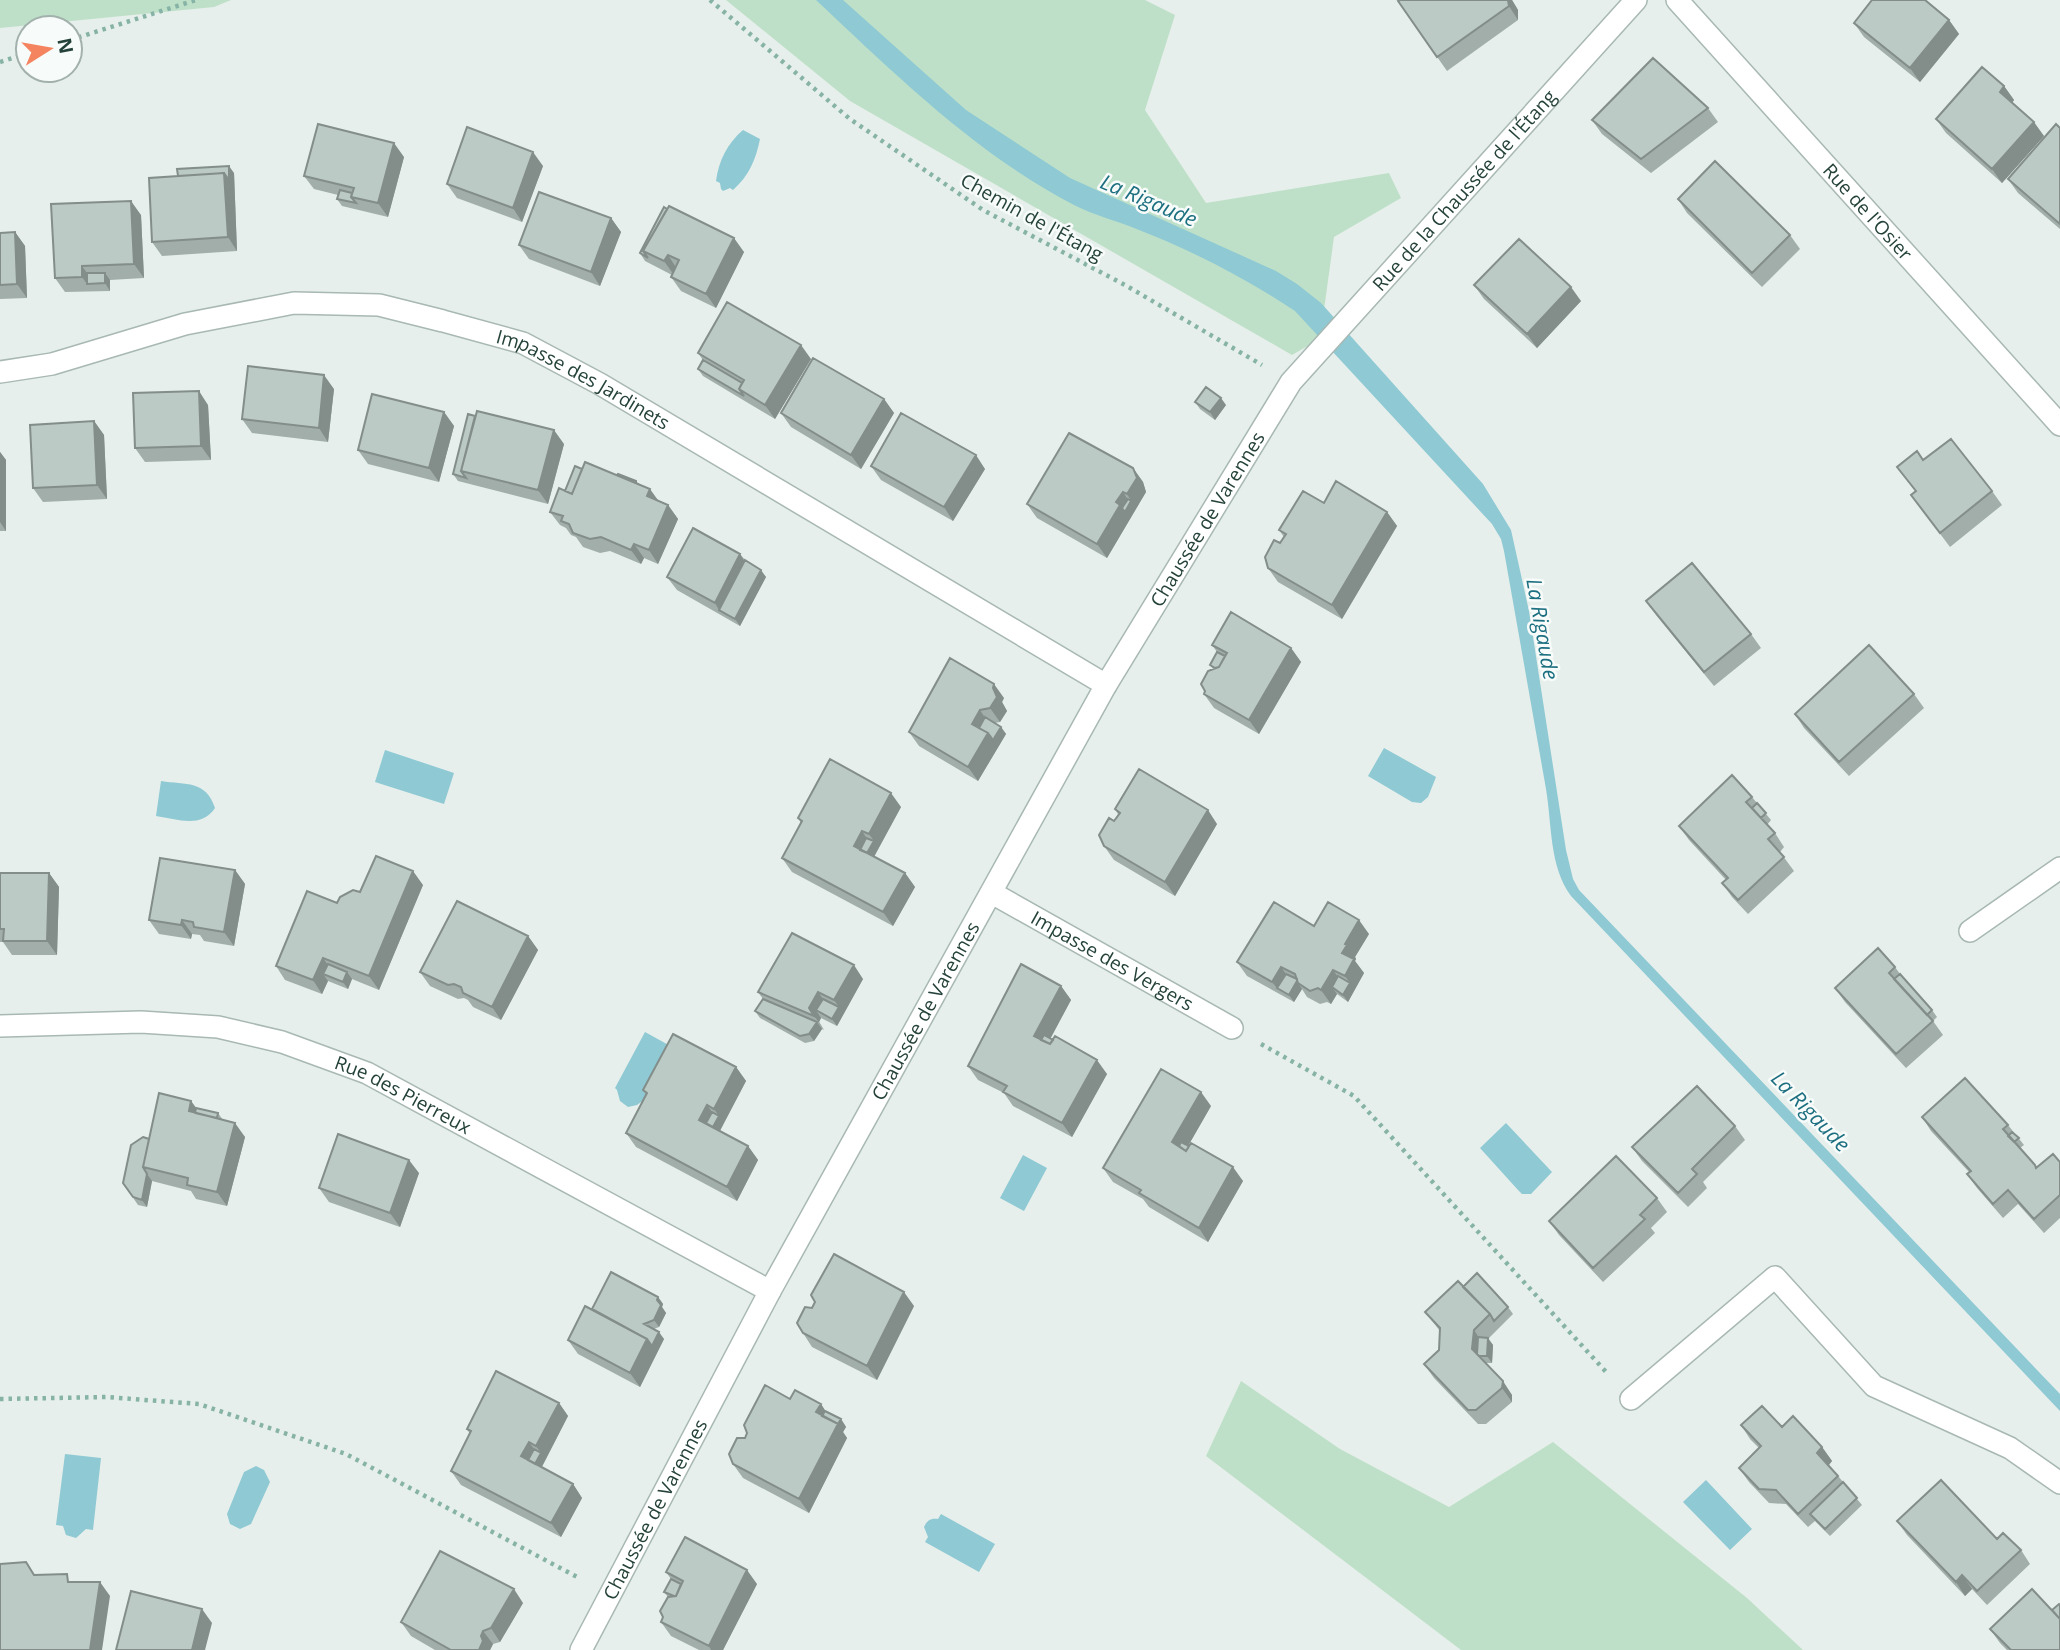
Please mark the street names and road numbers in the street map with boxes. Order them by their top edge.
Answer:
street label: Rue de la Chaussée de l'Étang [1366,84,1562,297]
street label: Rue de l'Osier [1817,158,1919,266]
street label: Chemin de l'Étang [956,167,1108,267]
street label: Impasse des Jardinets [493,323,674,435]
street label: Chaussée de Varennes [1144,427,1271,612]
street label: Impasse des Vergers [1026,905,1198,1017]
street label: Chaussée de Varennes [865,917,985,1105]
street label: Rue des Pierreux [331,1049,476,1140]
street label: Chaussée de Varennes [597,1414,713,1604]

